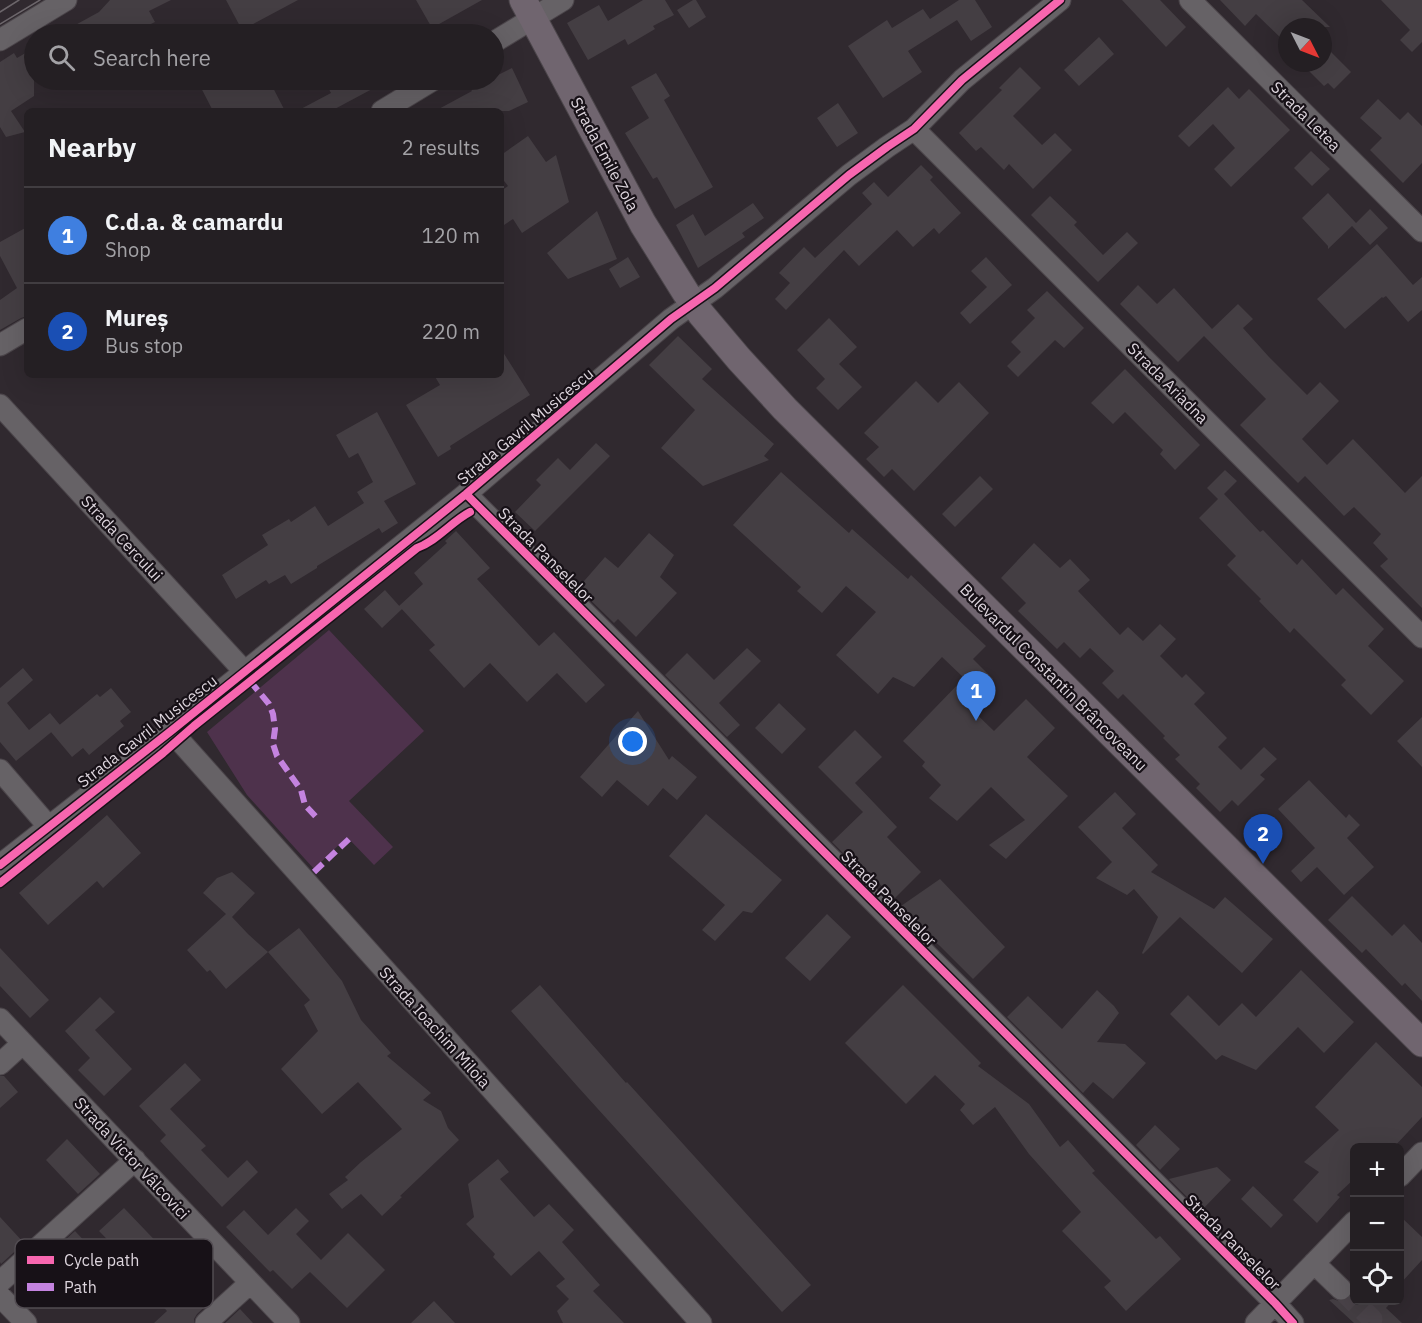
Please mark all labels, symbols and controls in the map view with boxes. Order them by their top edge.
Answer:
north arrow [1278,18,1332,72]
search box [24,24,504,90]
icon: search [45,41,78,74]
text: Search here [93,43,211,72]
street label: Strada Letea [1267,77,1345,155]
street label: Strada Emile Zola [567,94,644,215]
text: Nearby [48,130,136,164]
text: 2 results [402,134,480,161]
text: C.d.a. & camardu [105,207,283,236]
text: 1 [62,222,74,249]
text: 120 m [422,222,480,249]
text: Shop [105,236,151,263]
text: Mureș [105,303,168,332]
text: 2 [62,318,74,345]
text: 220 m [422,318,480,345]
text: Bus stop [105,332,183,359]
street label: Strada Ariadna [1123,338,1213,428]
street label: Strada Gavril Musicescu [453,363,597,489]
street label: Strada Cercului [77,491,167,585]
street label: Strada Panselelor [494,503,598,607]
street label: Bulevardul Constantin Brâncoveanu [956,579,1152,775]
street label: Strada Gavril Musicescu [73,670,221,792]
pin: 1 [956,672,996,721]
your location [618,727,647,756]
pin: 2 [1244,814,1282,864]
street label: Strada Panselelor [837,846,941,950]
street label: Strada Ioachim Miloia [375,962,495,1092]
street label: Strada Victor Vâlcovici [70,1093,194,1223]
map controls [1350,1143,1404,1305]
button: + [1350,1143,1404,1197]
street label: Strada Panselelor [1181,1190,1285,1294]
button: − [1350,1197,1404,1251]
legend [15,1239,213,1308]
text: Cycle path [64,1250,139,1270]
button: locate [1350,1251,1404,1305]
text: Path [64,1277,97,1297]

